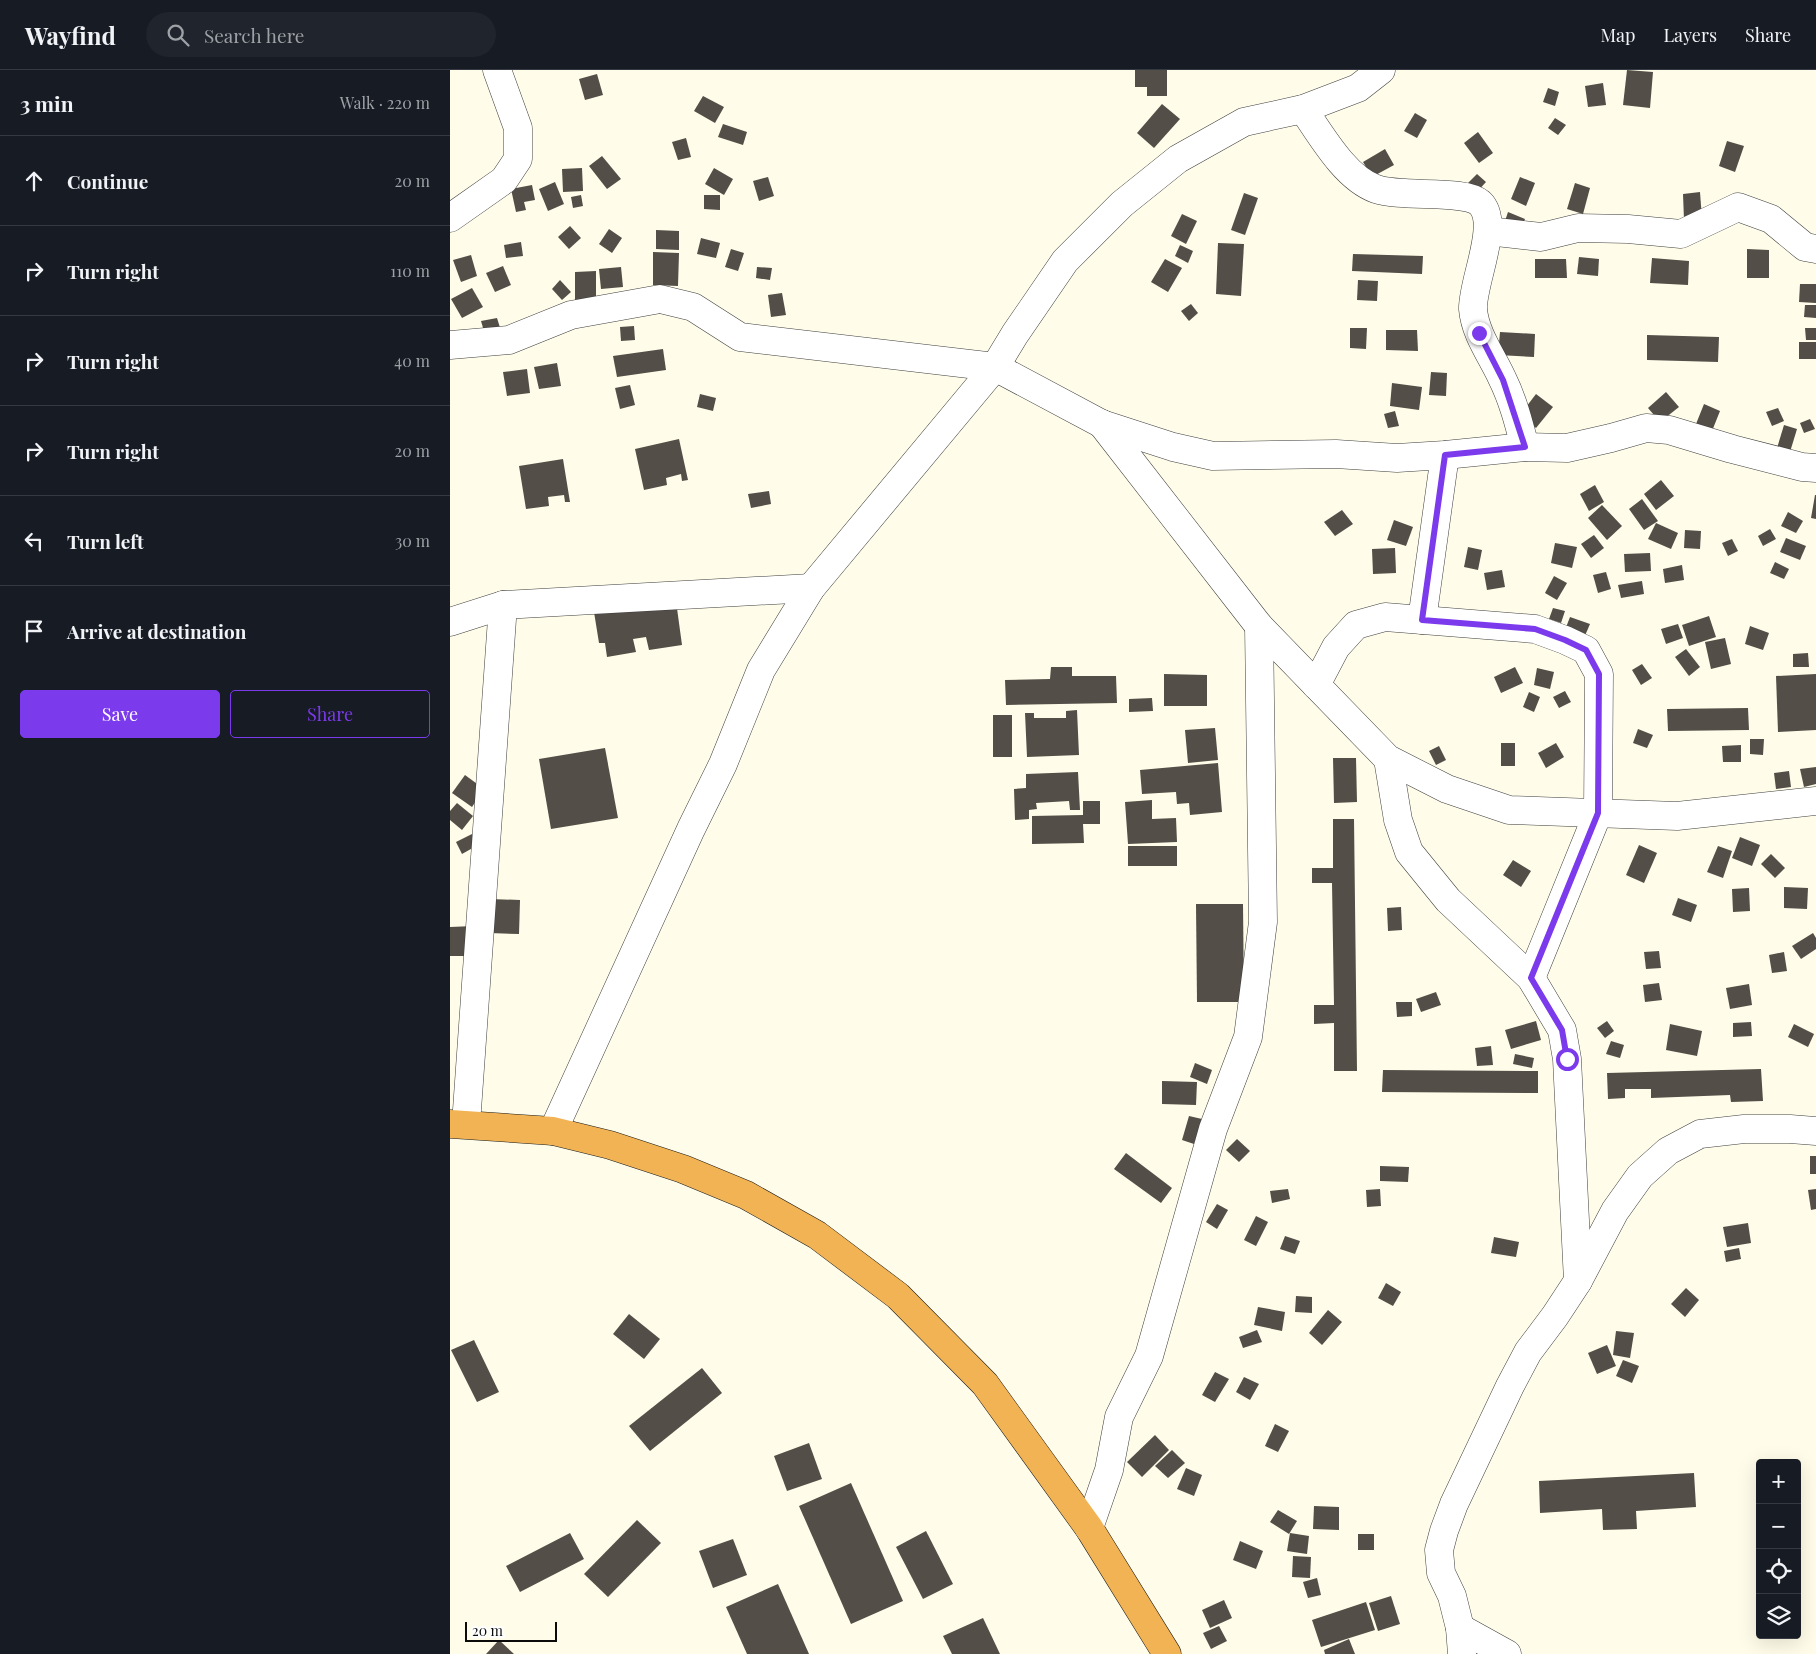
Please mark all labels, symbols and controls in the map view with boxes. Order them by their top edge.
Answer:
search box [146,12,496,57]
text: Wayfind [25,19,116,51]
icon: search [164,21,192,49]
text: Search here [204,22,304,48]
text: Map [1600,23,1635,47]
text: Layers [1663,23,1717,47]
text: Share [1745,23,1791,47]
text: 3 min [20,89,74,117]
text: Walk · 220 m [340,92,430,113]
icon: ahead [20,167,48,195]
text: Continue [67,168,148,194]
text: 20 m [395,170,430,191]
icon: right [20,257,48,285]
text: Turn right [67,258,159,284]
text: 110 m [390,260,430,281]
route end [1468,322,1491,345]
icon: right [20,347,48,375]
text: Turn right [67,348,159,374]
text: 40 m [394,350,430,371]
icon: right [20,437,48,465]
text: Turn right [67,438,159,464]
text: 20 m [395,440,430,461]
icon: left [20,527,48,555]
text: Turn left [67,528,144,554]
text: 30 m [395,530,430,551]
icon: arrive [20,617,48,645]
text: Arrive at destination [67,618,247,644]
button: Save [20,690,220,738]
button: Share [230,690,430,738]
route start [1556,1048,1579,1071]
map controls [1756,1459,1801,1639]
button: + [1756,1459,1801,1504]
button: − [1756,1504,1801,1549]
button: locate [1756,1549,1801,1594]
button: layers [1756,1594,1801,1639]
scale bar [465,1619,558,1642]
text: 20 m [472,1621,503,1640]

